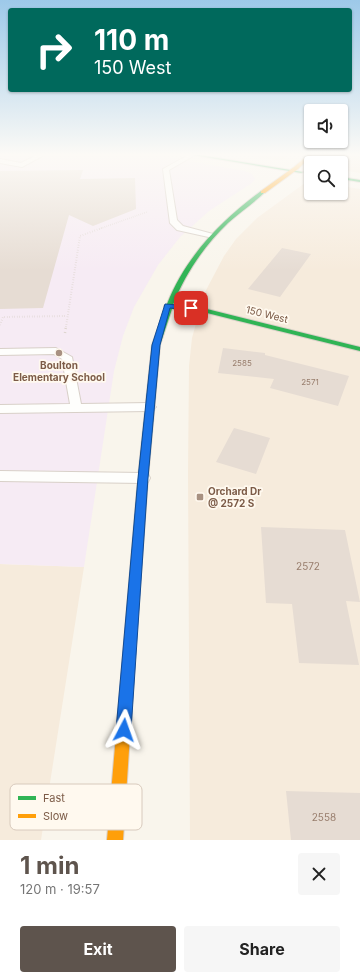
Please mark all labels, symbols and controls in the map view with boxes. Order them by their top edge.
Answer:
text: 110 m [94,23,169,57]
icon: right [28,24,80,76]
text: 150 West [94,57,171,78]
map controls [304,104,348,200]
button: sound [304,104,348,148]
button: search [304,156,348,200]
pin [174,291,208,325]
icon: arrive [180,297,202,319]
street label: 150 West [245,303,290,325]
marker: Boulton Elementary School [54,348,64,358]
house number: 2585 [232,358,252,368]
place label: Boulton Elementary School [13,359,105,384]
house number: 2571 [301,377,319,387]
place label: Orchard Dr @ 2572 S [208,485,261,509]
marker: Orchard Dr @ 2572 S [195,492,205,502]
house number: 2572 [296,560,320,572]
position arrow [103,709,145,751]
legend [10,784,142,830]
text: Fast [43,791,65,805]
text: Slow [43,809,68,823]
house number: 2558 [312,811,336,823]
text: 1 min [20,851,79,880]
button: close [298,853,340,895]
text: 120 m · 19:57 [20,881,100,897]
button: Exit [20,926,176,972]
button: Share [184,926,340,972]

